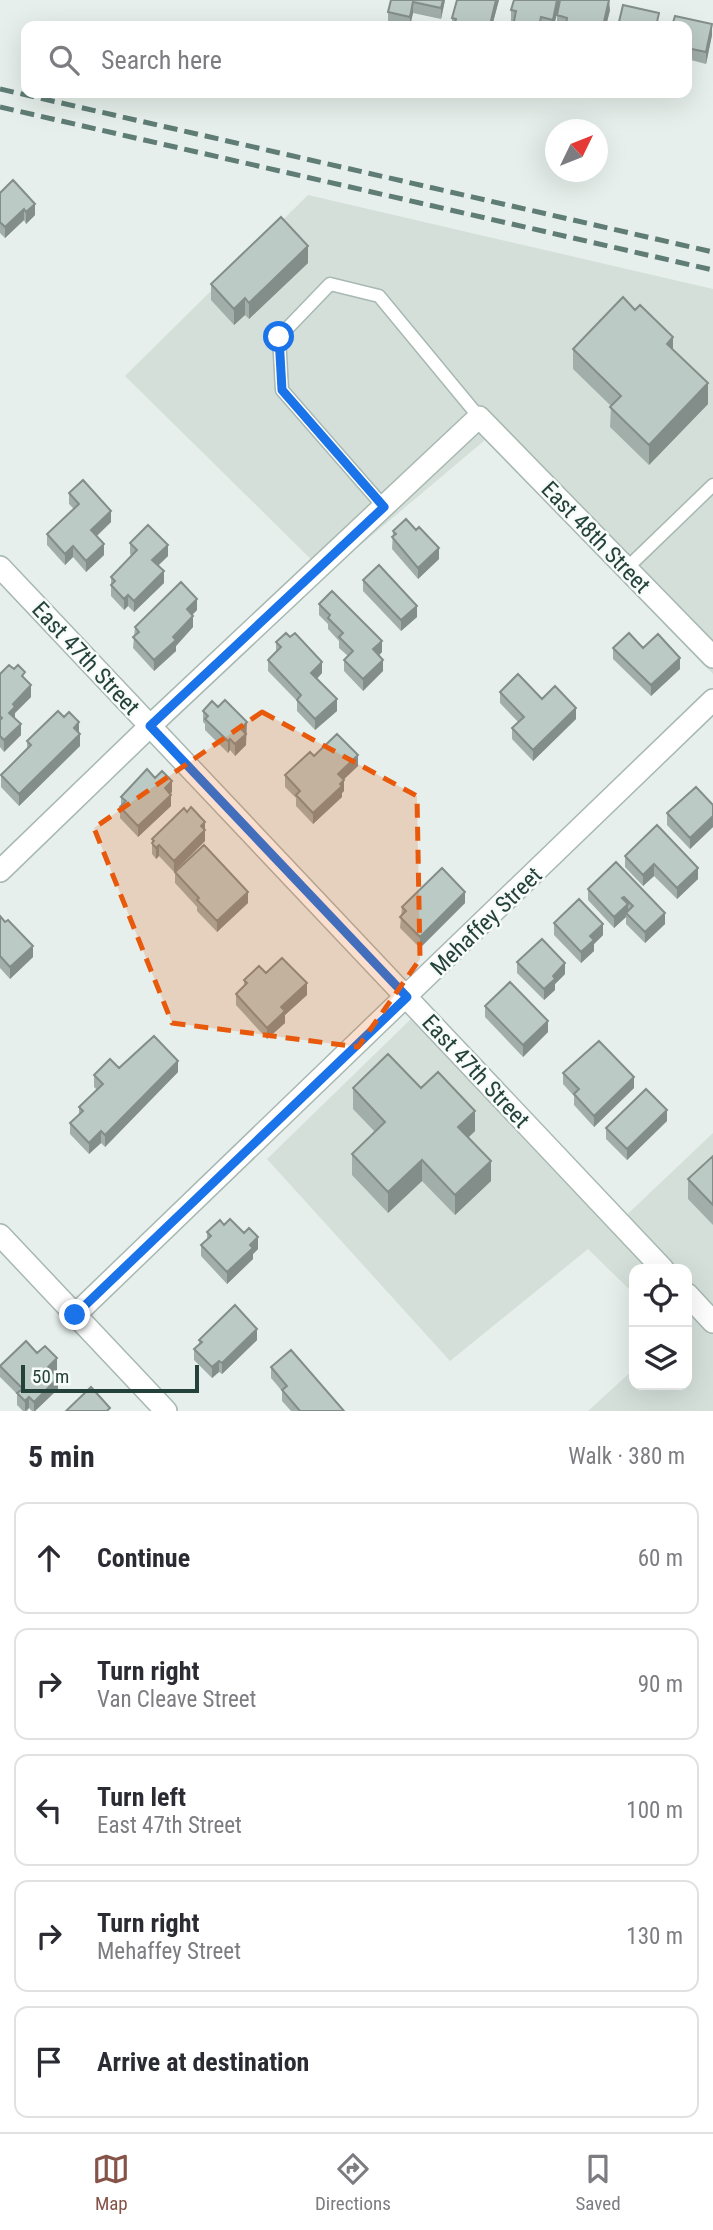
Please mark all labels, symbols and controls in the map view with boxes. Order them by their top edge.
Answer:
search box [21,21,692,98]
icon: search [45,41,83,79]
text: Search here [101,45,222,75]
north arrow [545,119,608,182]
route start [263,321,294,352]
street label: East 48th Street [536,476,656,599]
street label: East 47th Street [26,596,145,721]
street label: Mehaffey Street [425,862,548,981]
street label: East 47th Street [416,1009,535,1134]
map controls [629,1264,692,1390]
button: locate [629,1264,692,1327]
route end [59,1299,90,1330]
button: layers [629,1327,692,1390]
scale bar [21,1362,200,1394]
text: 50 m [32,1365,69,1388]
text: 5 min [28,1439,95,1474]
text: Walk · 380 m [568,1443,685,1470]
icon: ahead [30,1539,68,1577]
text: Continue [97,1543,190,1573]
text: 60 m [638,1545,683,1572]
text: Turn right [97,1656,199,1686]
icon: right [30,1665,68,1703]
text: 90 m [638,1671,683,1698]
text: Van Cleave Street [97,1686,256,1713]
text: Turn left [97,1782,186,1812]
icon: left [30,1791,68,1829]
text: 100 m [626,1797,683,1824]
text: East 47th Street [97,1812,242,1839]
text: Turn right [97,1908,199,1938]
icon: right [30,1917,68,1955]
text: 130 m [626,1923,683,1950]
text: Mehaffey Street [97,1938,241,1965]
icon: arrive [30,2043,68,2081]
text: Arrive at destination [97,2047,309,2077]
tab: Map [92,2150,130,2215]
tab: Directions [315,2150,391,2215]
tab: Saved [575,2150,621,2215]

